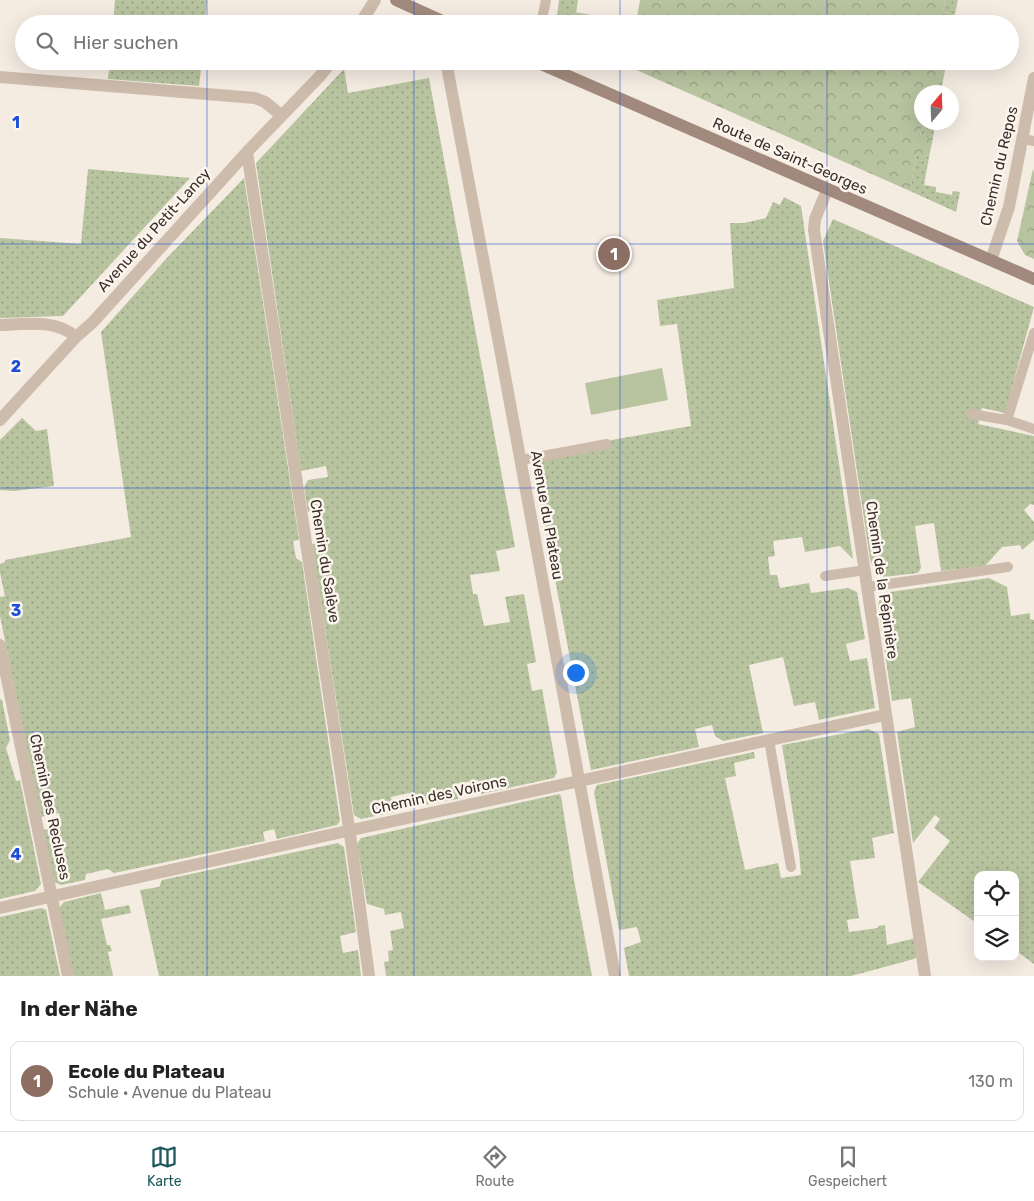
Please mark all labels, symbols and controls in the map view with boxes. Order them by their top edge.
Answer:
search box [15,15,1019,70]
icon: search [33,29,61,57]
text: Hier suchen [73,31,179,54]
north arrow [914,85,959,130]
street label: Chemin du Repos [976,104,1022,228]
text: 1 [12,113,20,132]
street label: Route de Saint-Georges [710,114,870,198]
street label: Avenue du Petit-Lancy [94,164,214,296]
pin: 1 [598,235,630,273]
text: 2 [11,357,21,376]
street label: Avenue du Plateau [527,449,567,581]
street label: Chemin du Salève [306,498,344,624]
street label: Chemin de la Pépinière [862,500,902,660]
text: 3 [11,601,21,620]
your location [563,660,589,686]
street label: Chemin des Recluses [26,732,74,882]
street label: Chemin des Voirons [370,772,509,818]
text: 4 [11,845,22,864]
map controls [974,871,1019,961]
button: locate [974,871,1019,916]
button: layers [974,916,1019,961]
text: In der Nähe [20,996,138,1021]
text: Ecole du Plateau [68,1060,225,1083]
text: 1 [33,1072,41,1091]
text: 130 m [968,1072,1013,1091]
text: Schule · Avenue du Plateau [68,1083,271,1102]
tab: Karte [147,1143,182,1190]
tab: Route [475,1143,514,1190]
tab: Gespeichert [808,1143,887,1190]

